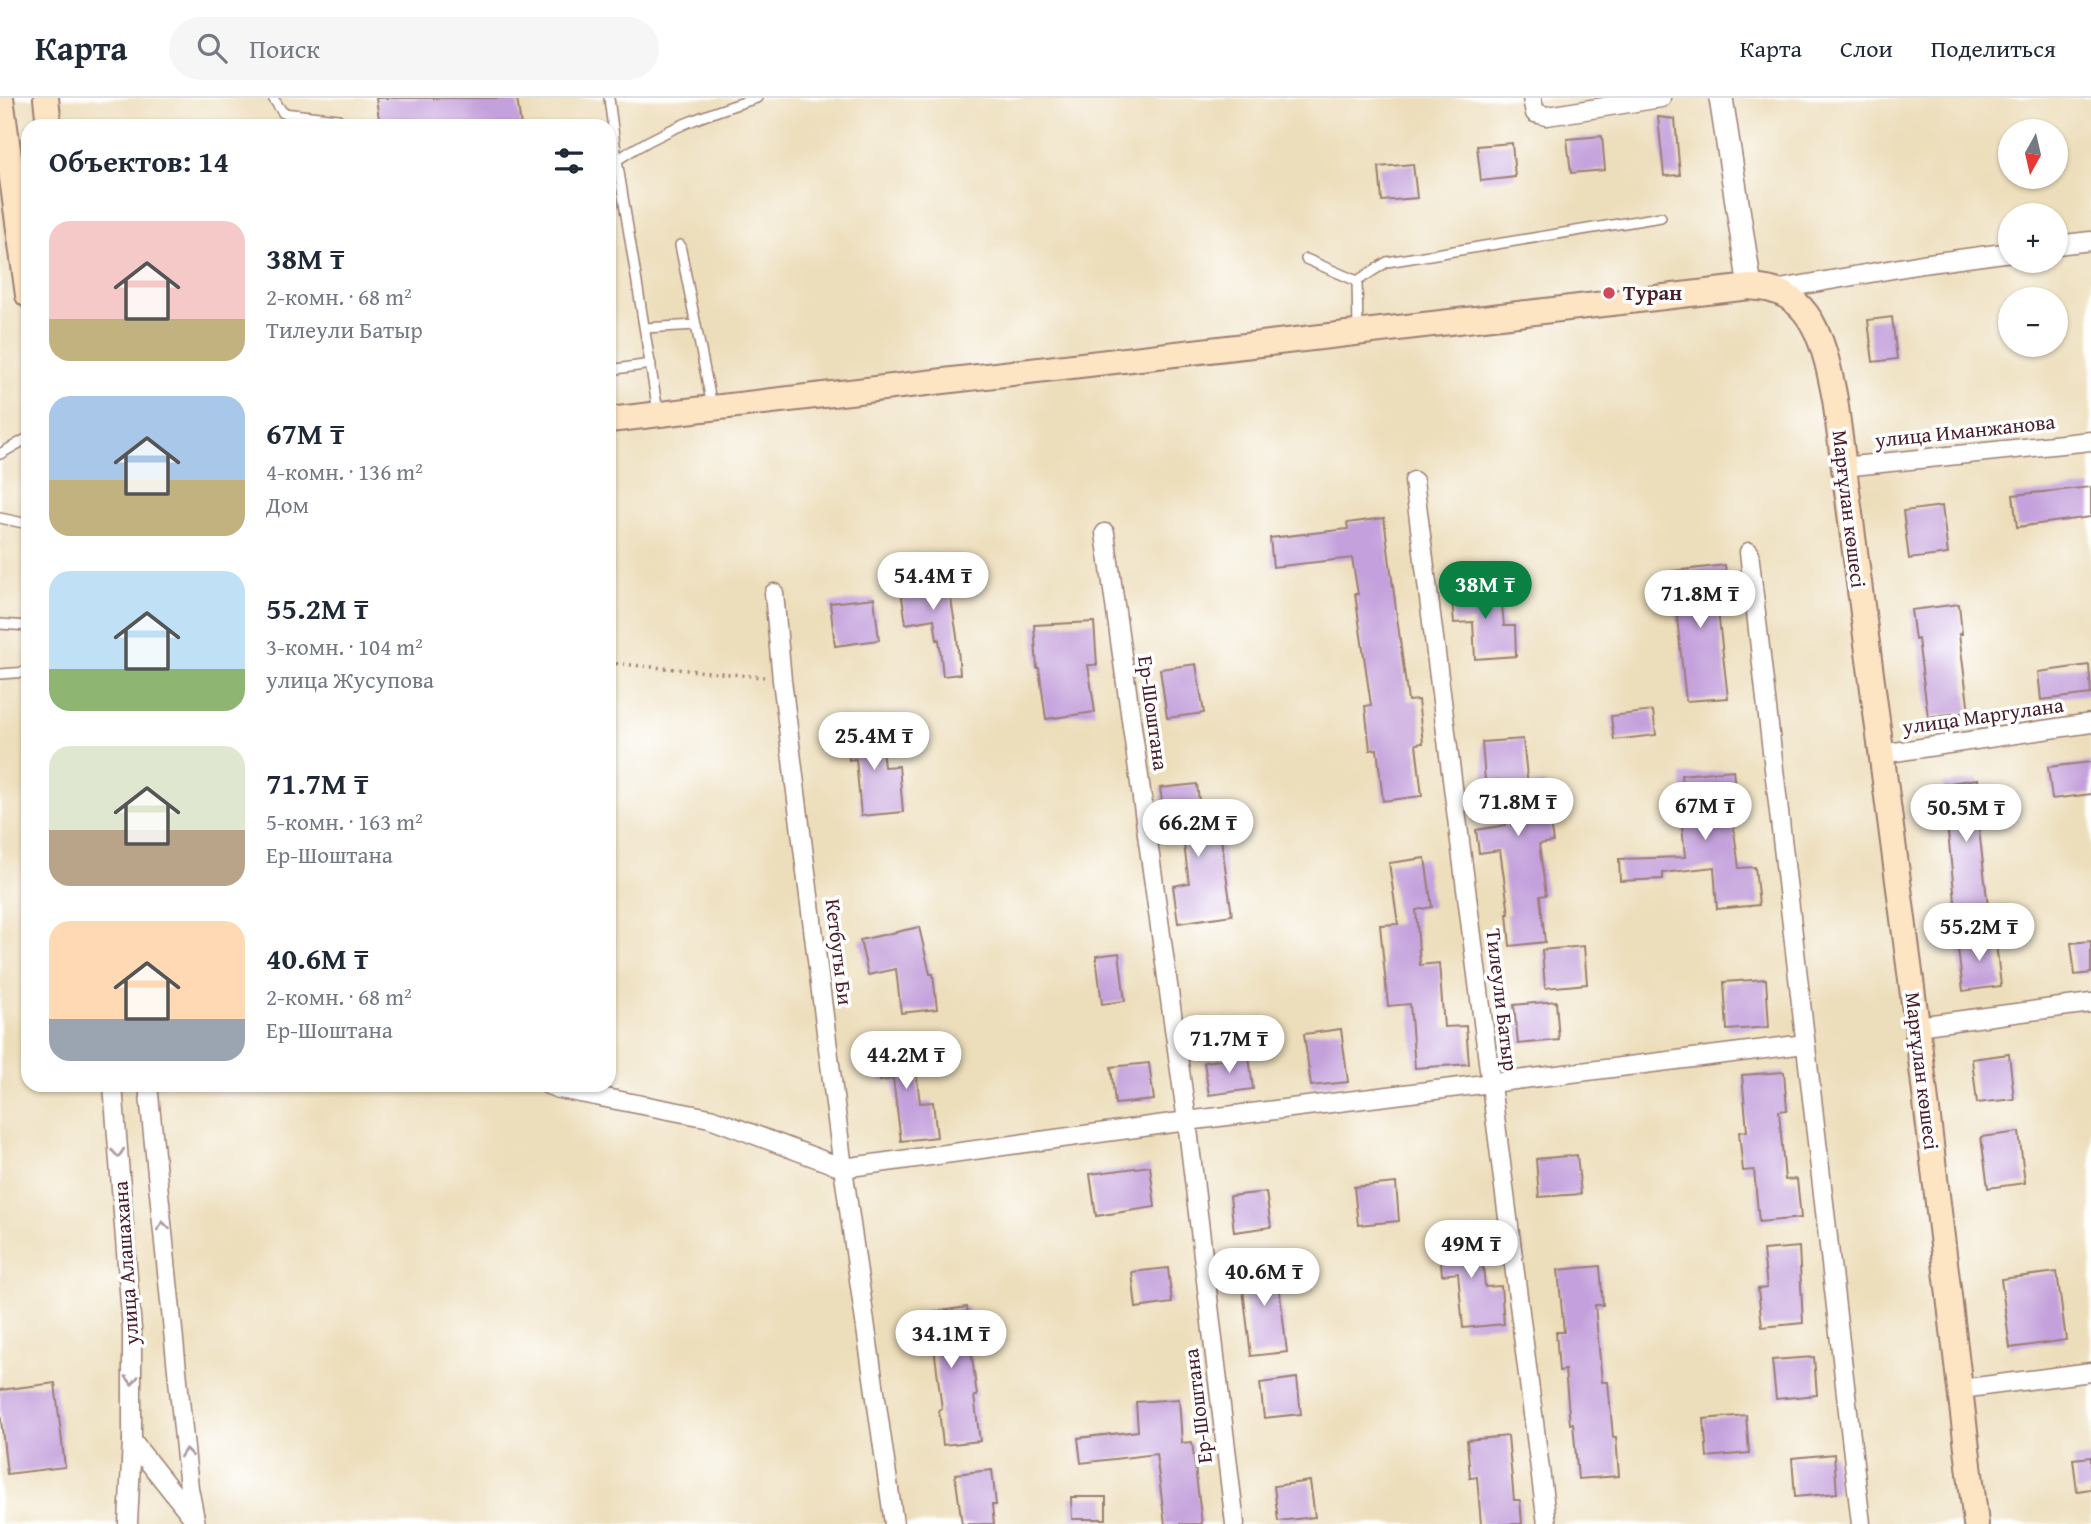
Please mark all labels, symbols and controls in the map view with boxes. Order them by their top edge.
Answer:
search box [169,17,659,80]
text: Карта [35,24,127,72]
icon: search [193,29,231,67]
text: Поиск [249,29,320,68]
text: Карта [1740,31,1802,66]
text: Слои [1840,31,1893,66]
text: Поделиться [1931,31,2056,66]
north arrow [1998,119,2068,189]
map controls [1998,119,2068,357]
text: Объектов: 14 [49,139,229,183]
icon: filters [550,142,588,180]
button: + [1998,203,2068,273]
text: 38M ₸ [266,236,345,280]
icon: home [105,249,189,333]
place label: Туран [1623,277,1682,308]
text: 2-комн. · 68 m² [266,280,412,313]
marker: Туран [1601,285,1617,301]
button: − [1998,287,2068,357]
text: Тилеули Батыр [266,313,423,346]
street label: улица Иманжанова [1872,406,2057,455]
text: 67M ₸ [266,411,345,455]
icon: home [105,424,189,508]
street label: Марғұлан көшесі [1824,428,1875,590]
text: 4-комн. · 136 m² [266,455,423,488]
text: Дом [266,488,309,521]
pin: 54.4M ₸ [868,552,998,612]
text: 54.4M ₸ [893,558,973,591]
pin: 38M ₸ [1436,561,1534,621]
text: 38M ₸ [1455,567,1515,600]
pin: 71.8M ₸ [1635,570,1765,630]
text: 71.8M ₸ [1660,576,1740,609]
text: 55.2M ₸ [266,586,369,630]
icon: home [105,599,189,683]
text: 3-комн. · 104 m² [266,630,423,663]
street label: Ер-Шоштана [1130,654,1177,772]
text: улица Жусупова [266,663,434,696]
street label: улица Маргулана [1899,689,2066,742]
pin: 25.4M ₸ [809,712,939,772]
text: 25.4M ₸ [834,718,914,751]
text: 71.7M ₸ [266,761,369,805]
icon: home [105,774,189,858]
pin: 71.8M ₸ [1453,778,1583,838]
pin: 67M ₸ [1656,782,1754,842]
text: 71.8M ₸ [1478,784,1558,817]
pin: 50.5M ₸ [1901,784,2031,844]
text: 67M ₸ [1675,788,1735,821]
text: 50.5M ₸ [1926,790,2006,823]
pin: 66.2M ₸ [1133,800,1263,859]
text: 5-комн. · 163 m² [266,805,423,838]
text: 66.2M ₸ [1158,805,1238,838]
text: Ер-Шоштана [266,838,393,871]
street label: Кетбугы Би [818,897,861,1007]
pin: 55.2M ₸ [1914,904,2044,963]
text: 55.2M ₸ [1939,909,2019,942]
street label: Тилеули Батыр [1478,927,1527,1073]
text: 40.6M ₸ [266,936,369,980]
icon: home [105,949,189,1033]
text: 2-комн. · 68 m² [266,980,412,1013]
street label: Марғұлан көшесі [1897,990,1948,1152]
text: Ер-Шоштана [266,1013,393,1046]
pin: 71.7M ₸ [1164,1016,1294,1075]
text: 71.7M ₸ [1189,1021,1269,1054]
pin: 44.2M ₸ [841,1032,971,1091]
text: 44.2M ₸ [866,1037,946,1070]
one-way arrow [110,1148,125,1159]
street label: улица Алашахана [104,1180,147,1347]
pin: 49M ₸ [1422,1220,1520,1280]
one-way arrow [155,1221,170,1232]
text: 49M ₸ [1441,1226,1501,1259]
pin: 40.6M ₸ [1199,1248,1329,1308]
text: 40.6M ₸ [1224,1254,1304,1287]
pin: 34.1M ₸ [886,1310,1016,1370]
text: 34.1M ₸ [911,1316,991,1349]
street label: Ер-Шоштана [1175,1347,1220,1465]
one-way arrow [124,1375,140,1386]
one-way arrow [179,1447,194,1458]

